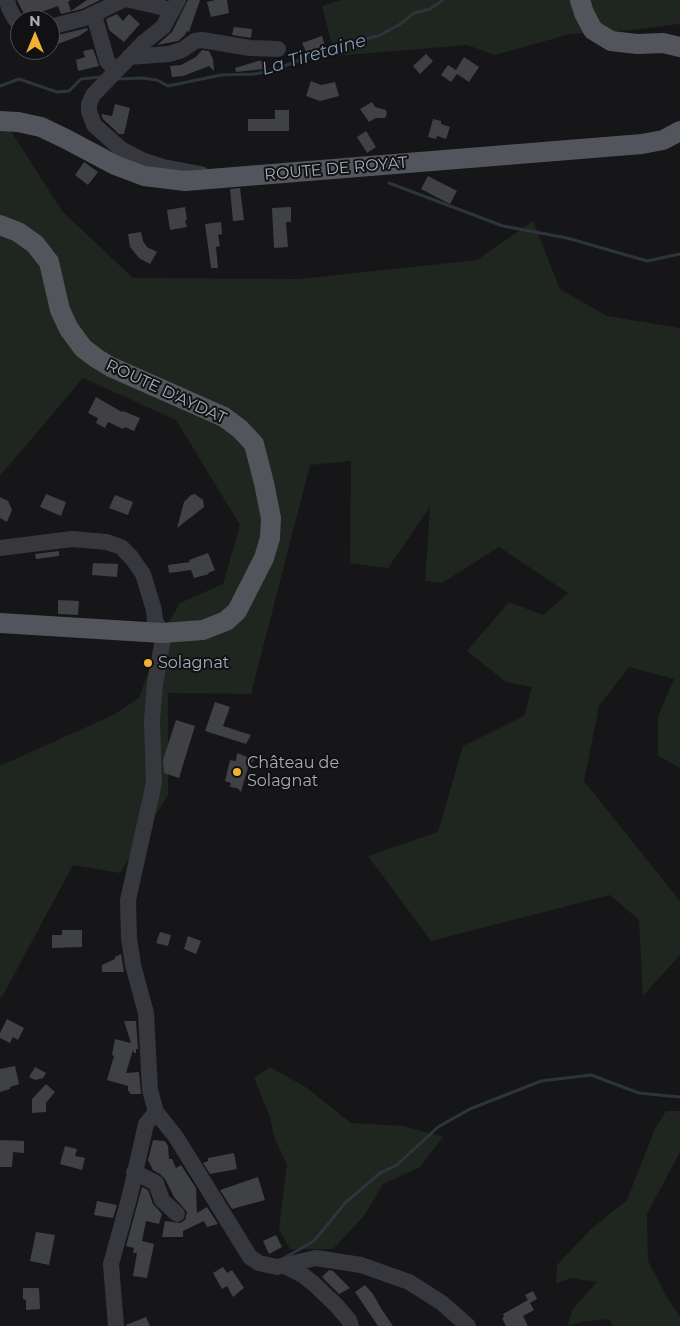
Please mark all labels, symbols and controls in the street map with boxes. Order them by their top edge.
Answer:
north arrow [10,10,60,60]
text: N [29,12,41,30]
water label: La Tiretaine [259,30,369,80]
street label: ROUTE DE ROYAT [264,153,408,185]
street label: ROUTE D'AYDAT [103,356,229,428]
place label: Solagnat [158,653,229,673]
marker: Solagnat [142,657,154,669]
place label: Château de Solagnat [247,753,339,791]
marker: Château de Solagnat [231,766,243,778]

